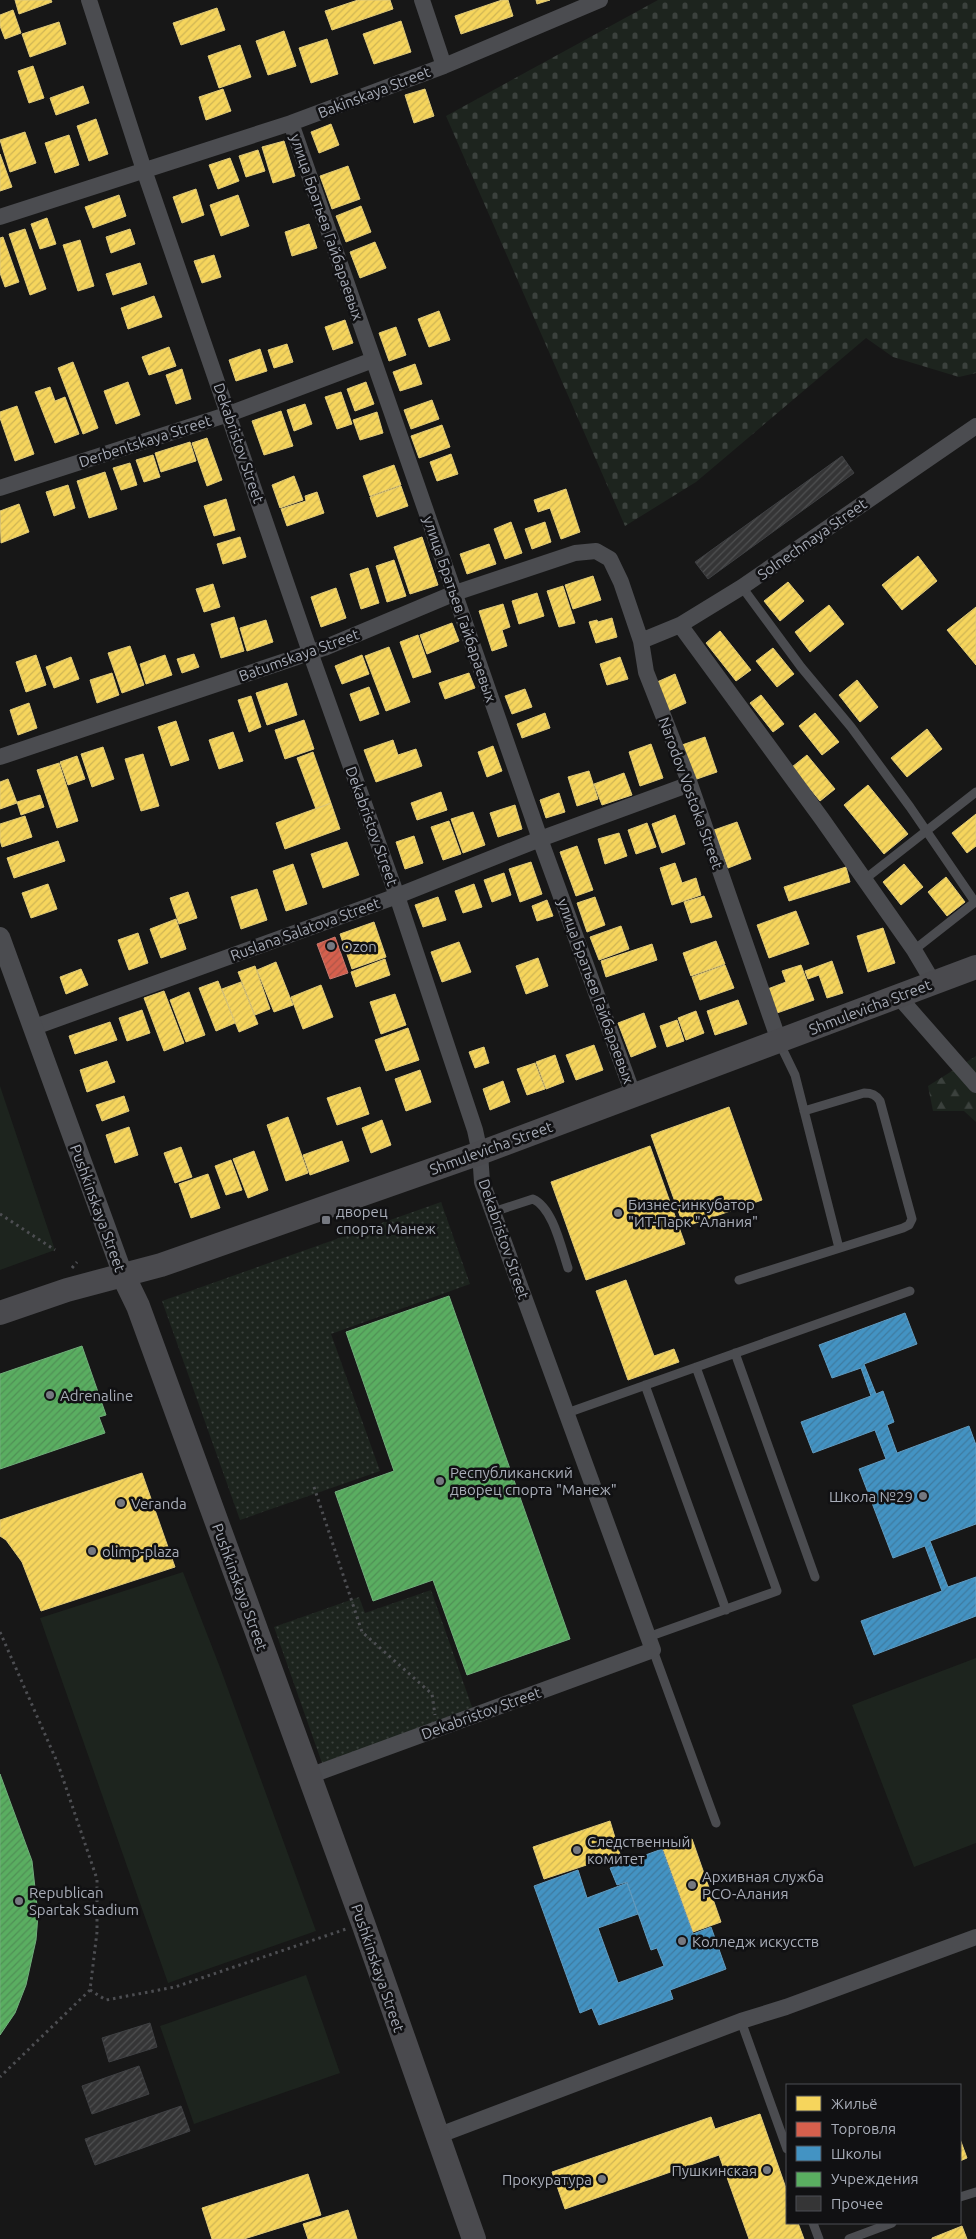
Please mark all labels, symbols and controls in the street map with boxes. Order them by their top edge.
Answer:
street label: Bakinskaya Street [315,63,433,121]
street label: улица Братьев Гайбараевых [287,132,367,323]
street label: Dekabristov Street [210,381,268,505]
street label: Derbentskaya Street [77,412,213,470]
street label: Solnechnaya Street [754,495,870,583]
street label: улица Братьев Гайбараевых [420,514,500,705]
street label: Batumskaya Street [237,625,362,685]
street label: Narodov Vostoka Street [656,715,726,871]
street label: Dekabristov Street [342,764,402,888]
street label: Ruslana Salatova Street [228,894,382,964]
street label: улица Братьев Гайбараевых [555,896,638,1086]
place label: Ozon [341,938,377,955]
marker: Ozon [325,940,337,952]
street label: Shmulevicha Street [806,976,934,1038]
street label: Shmulevicha Street [427,1118,555,1178]
street label: Pushkinskaya Street [67,1142,129,1274]
street label: Dekabristov Street [475,1177,533,1301]
place label: Бизнес-инкубатор "ИТ-Парк "Алания" [628,1196,758,1230]
place label: дворец спорта Манеж [336,1203,436,1237]
marker: Бизнес-инкубатор "ИТ-Парк "Алания" [612,1207,624,1219]
marker: дворец спорта Манеж [320,1214,332,1226]
place label: Adrenaline [60,1387,133,1404]
marker: Adrenaline [44,1389,56,1401]
place label: Республиканский дворец спорта "Манеж" [450,1464,617,1498]
marker: Республиканский дворец спорта "Манеж" [434,1475,446,1487]
place label: Школа №29 [829,1488,913,1505]
marker: Школа №29 [917,1490,929,1502]
place label: Veranda [131,1495,187,1512]
marker: Veranda [115,1497,127,1509]
street label: Pushkinskaya Street [209,1521,271,1653]
place label: olimp-plaza [102,1543,179,1560]
marker: olimp-plaza [86,1545,98,1557]
street label: Dekabristov Street [419,1683,543,1743]
place label: Следственный комитет [587,1833,690,1867]
marker: Следственный комитет [571,1844,583,1856]
place label: Архивная служба РСО-Алания [702,1868,824,1902]
marker: Архивная служба РСО-Алания [686,1879,698,1891]
place label: Republican Spartak Stadium [29,1884,139,1918]
marker: Republican Spartak Stadium [13,1895,25,1907]
street label: Pushkinskaya Street [348,1902,408,2034]
place label: Колледж искусств [692,1933,819,1950]
marker: Колледж искусств [676,1935,688,1947]
legend [786,2084,961,2224]
text: Жильё [831,2095,878,2112]
text: Торговля [831,2120,896,2137]
text: Школы [831,2145,882,2162]
place label: Пушкинская [671,2162,757,2179]
marker: Пушкинская [761,2164,773,2176]
text: Учреждения [831,2170,919,2187]
place label: Прокуратура [502,2171,592,2188]
marker: Прокуратура [596,2173,608,2185]
text: Прочее [831,2195,883,2212]

